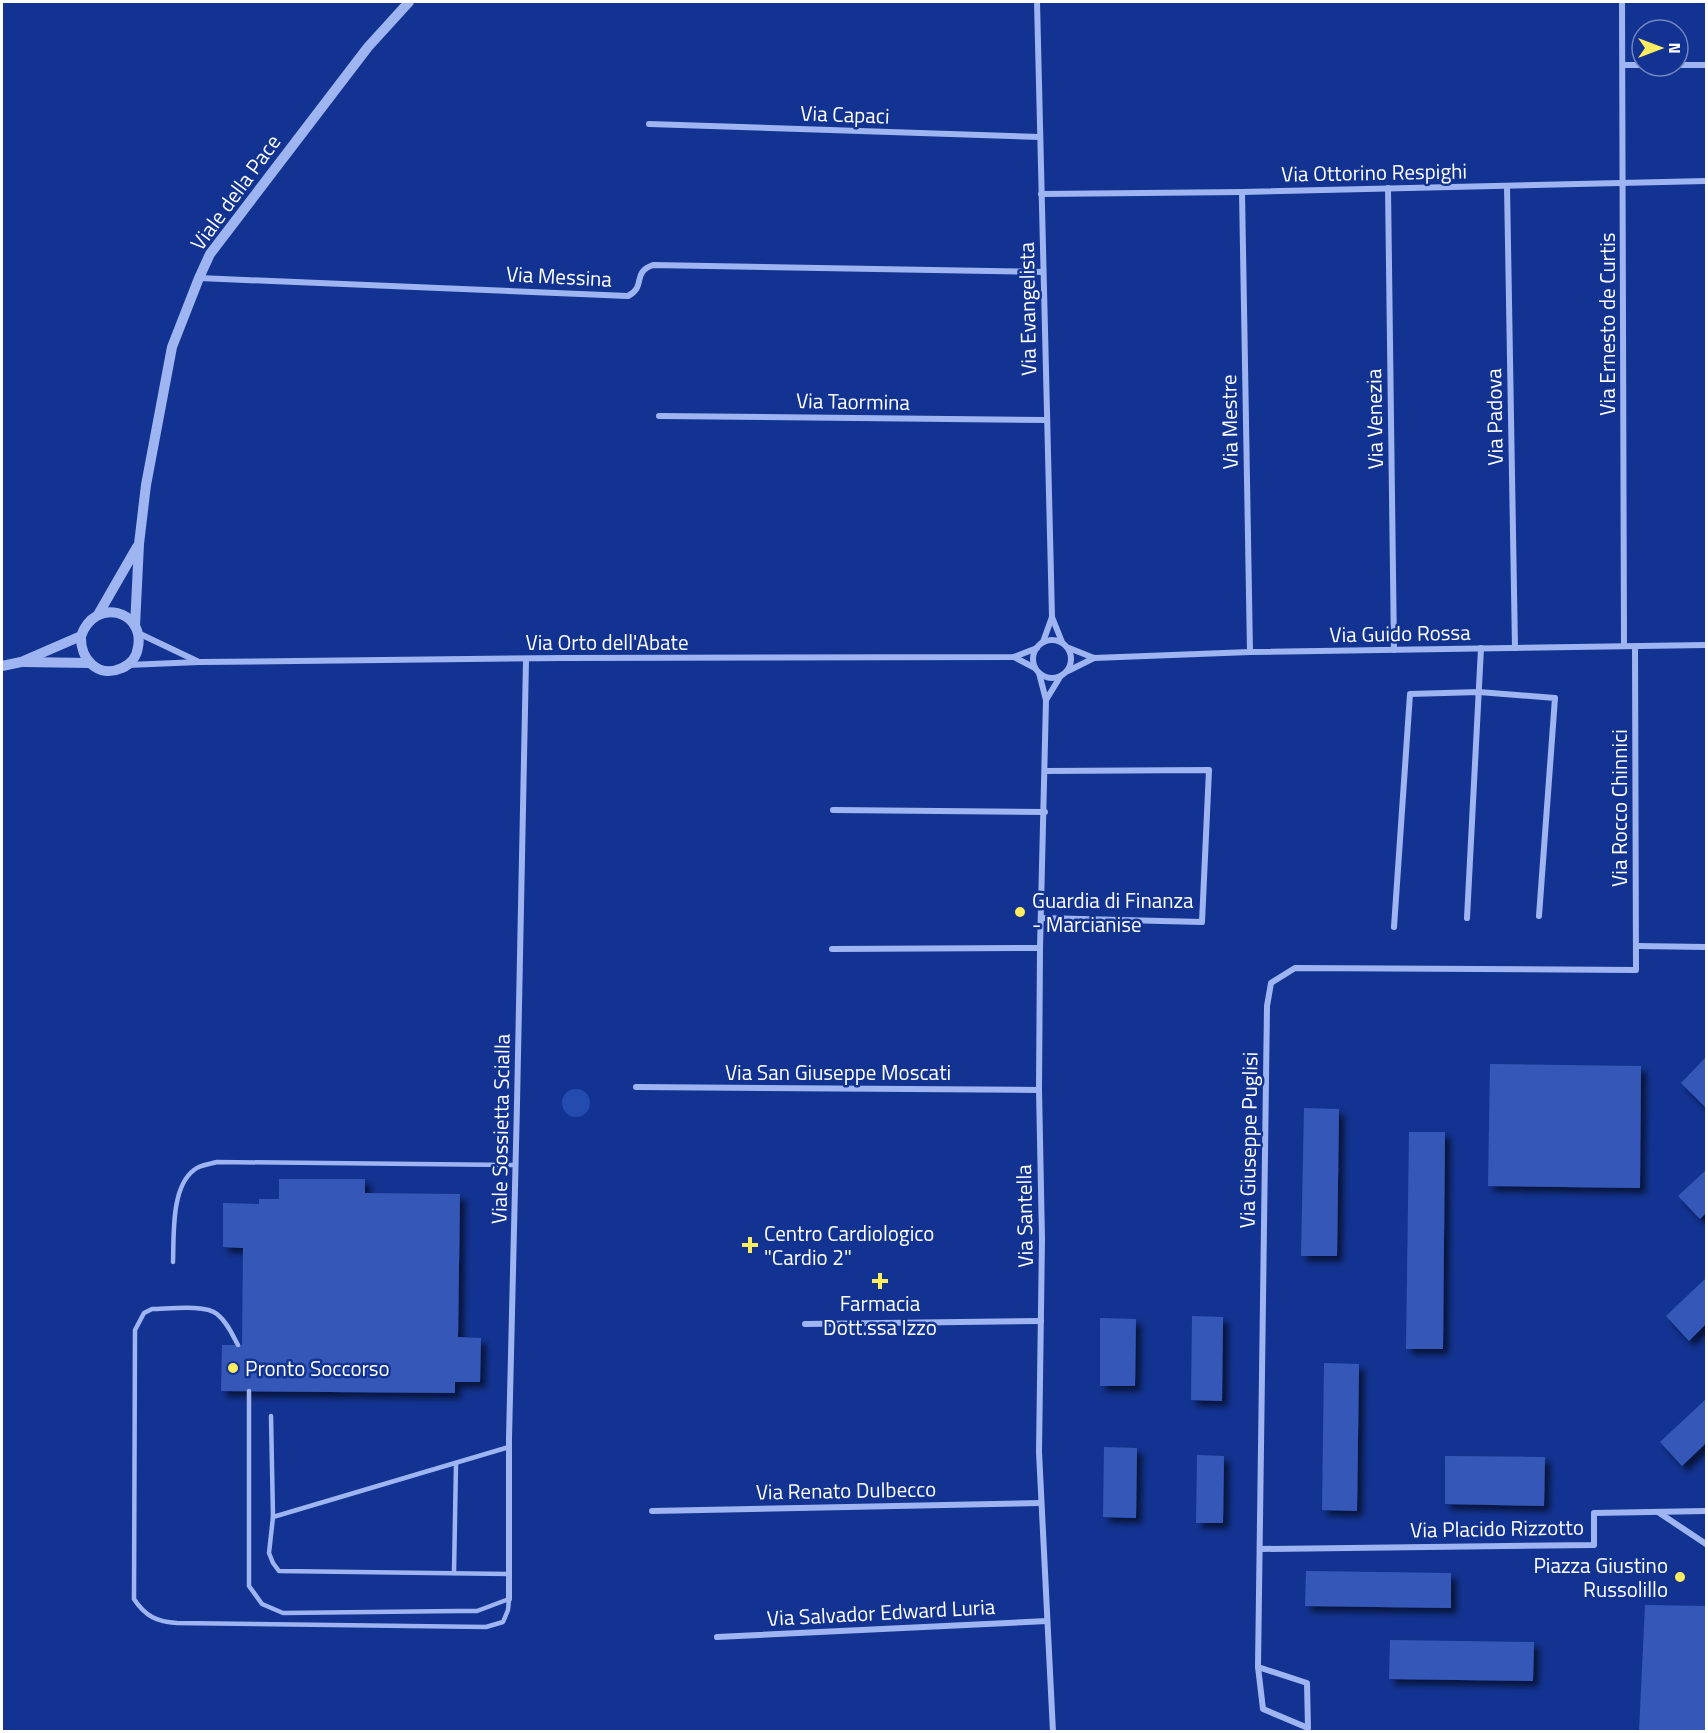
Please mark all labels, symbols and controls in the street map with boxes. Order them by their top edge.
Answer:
north arrow [1630,18,1690,78]
text: N [1663,42,1687,54]
street label: Via Capaci [800,96,890,132]
street label: Viale della Pace [182,127,288,257]
street label: Via Ottorino Respighi [1281,154,1467,190]
street label: Via Ernesto de Curtis [1591,232,1623,416]
street label: Via Evangelista [1010,241,1044,376]
street label: Via Messina [505,257,613,295]
street label: Via Venezia [1357,368,1391,470]
street label: Via Padova [1477,368,1511,466]
street label: Via Mestre [1212,374,1246,470]
street label: Via Taormina [796,384,911,418]
street label: Via Guido Rossa [1329,616,1471,650]
street label: Via Orto dell'Abate [525,626,689,658]
street label: Via Rocco Chinnici [1603,729,1635,887]
place label: Guardia di Finanza - Marcianise [1032,884,1194,940]
marker: Guardia di Finanza - Marcianise [1013,905,1027,919]
street label: Viale Sossietta Scialla [482,1033,518,1224]
street label: Via Giuseppe Puglisi [1230,1051,1266,1229]
street label: Via San Giuseppe Moscati [725,1056,951,1088]
street label: Via Santella [1007,1164,1041,1268]
place label: Centro Cardiologico "Cardio 2" [764,1217,934,1273]
marker: Centro Cardiologico "Cardio 2" [741,1236,759,1254]
marker: Farmacia Dott.ssa Izzo [873,1274,887,1288]
place label: Farmacia Dott.ssa Izzo [823,1287,937,1343]
place label: Pronto Soccorso [245,1352,390,1384]
marker: Pronto Soccorso [226,1361,240,1375]
street label: Via Renato Dulbecco [755,1472,937,1508]
street label: Via Placido Rizzotto [1410,1510,1584,1546]
place label: Piazza Giustino Russolillo [1533,1549,1668,1605]
marker: Piazza Giustino Russolillo [1673,1570,1687,1584]
street label: Via Salvador Edward Luria [766,1590,996,1634]

